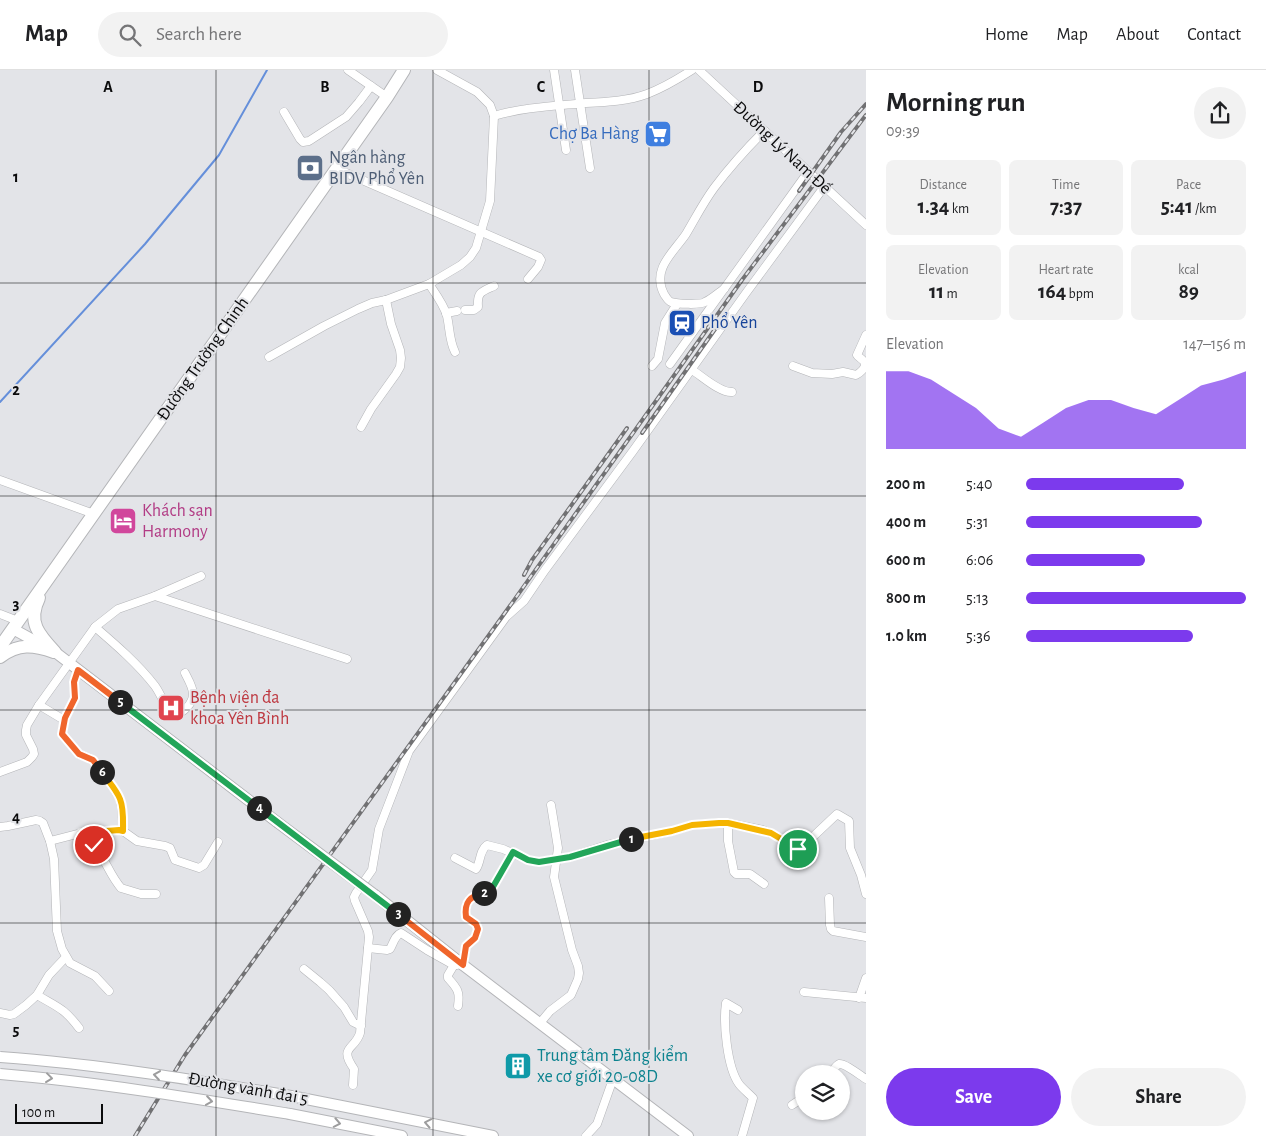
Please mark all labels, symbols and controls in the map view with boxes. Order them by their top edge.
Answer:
search box [98,12,448,57]
icon: search [116,21,144,49]
text: Map [25,22,68,46]
text: Search here [156,25,242,44]
text: Home [985,26,1028,44]
text: Map [1056,26,1088,44]
text: About [1116,26,1159,44]
text: Contact [1187,26,1241,44]
text: A [103,79,113,95]
text: B [320,79,330,95]
text: C [537,79,546,95]
text: D [753,79,764,95]
button: share [1194,87,1246,139]
text: Morning run [886,89,1026,117]
street label: Đường Lý Nam Đế [729,97,835,198]
supermarket icon: Chợ Ba Hàng [643,119,673,149]
text: 09:39 [886,123,920,139]
place label: Chợ Ba Hàng [549,125,639,143]
place label: Ngân hàng BIDV Phổ Yên [329,149,424,188]
bank icon: Ngân hàng BIDV Phổ Yên [295,153,325,183]
text: 1 [13,169,19,185]
text: Distance [920,178,967,192]
text: Time [1052,178,1080,192]
text: Pace [1176,178,1201,192]
text: 1.34 [917,196,949,217]
text: 7:37 [1050,196,1082,217]
text: 5:41 [1161,196,1193,217]
text: km [949,202,969,216]
text: /km [1193,202,1217,216]
text: Elevation [918,263,969,277]
text: Heart rate [1039,263,1093,277]
text: kcal [1178,263,1199,277]
text: 11 [929,281,944,302]
text: 164 [1038,281,1066,302]
text: 89 [1178,281,1199,302]
text: m [944,287,958,301]
text: bpm [1066,287,1094,301]
street label: Đường Trường Chinh [154,294,252,424]
station icon: Phổ Yên [667,308,697,338]
place label: Phổ Yên [701,312,757,332]
text: Elevation [886,336,944,352]
text: 147–156 m [1183,336,1246,352]
text: 2 [12,382,20,398]
text: 200 m [886,476,926,492]
text: 5:40 [966,476,993,492]
place label: Khách sạn Harmony [142,502,213,541]
hotel icon: Khách sạn Harmony [108,506,138,536]
text: 400 m [886,514,926,530]
text: 5:31 [966,514,988,530]
text: 600 m [886,552,926,568]
text: 6:06 [966,552,993,568]
text: 800 m [886,590,926,606]
text: 5:13 [966,590,988,606]
text: 3 [13,596,20,612]
text: 1.0 km [886,628,927,644]
text: 5:36 [966,628,990,644]
place label: Bệnh viện đa khoa Yên Bình [190,689,289,728]
pin: 5 [108,690,132,714]
hospital icon: Bệnh viện đa khoa Yên Bình [156,693,186,723]
text: 5 [117,695,124,709]
pin: 6 [90,760,114,784]
text: 6 [99,765,106,779]
pin: 4 [246,796,272,820]
text: 4 [256,801,263,815]
text: 4 [12,809,20,825]
pin [73,824,115,866]
pin: 1 [618,826,644,852]
pin [777,828,819,870]
icon: check [80,831,108,859]
text: 1 [629,832,634,846]
icon: arrive [784,835,812,863]
pin: 2 [472,880,496,906]
text: 2 [481,886,488,900]
pin: 3 [386,902,410,926]
text: 3 [395,907,402,921]
text: 5 [13,1022,20,1038]
place label: Trung tâm Đăng kiểm xe cơ giới 20-08D [537,1045,688,1086]
building icon: Trung tâm Đăng kiểm xe cơ giới 20-08D [503,1051,533,1081]
map controls [795,1065,850,1120]
button: layers [795,1065,850,1120]
button: Save [886,1068,1061,1126]
button: Share [1071,1068,1246,1126]
one-way arrow [152,1070,160,1081]
street label: Đường vành đai 5 [187,1070,309,1108]
one-way arrow [44,1073,53,1083]
one-way arrow [206,1095,214,1106]
scale bar [15,1101,102,1124]
text: 100 m [22,1106,55,1120]
one-way arrow [333,1118,342,1128]
one-way arrow [424,1118,433,1129]

